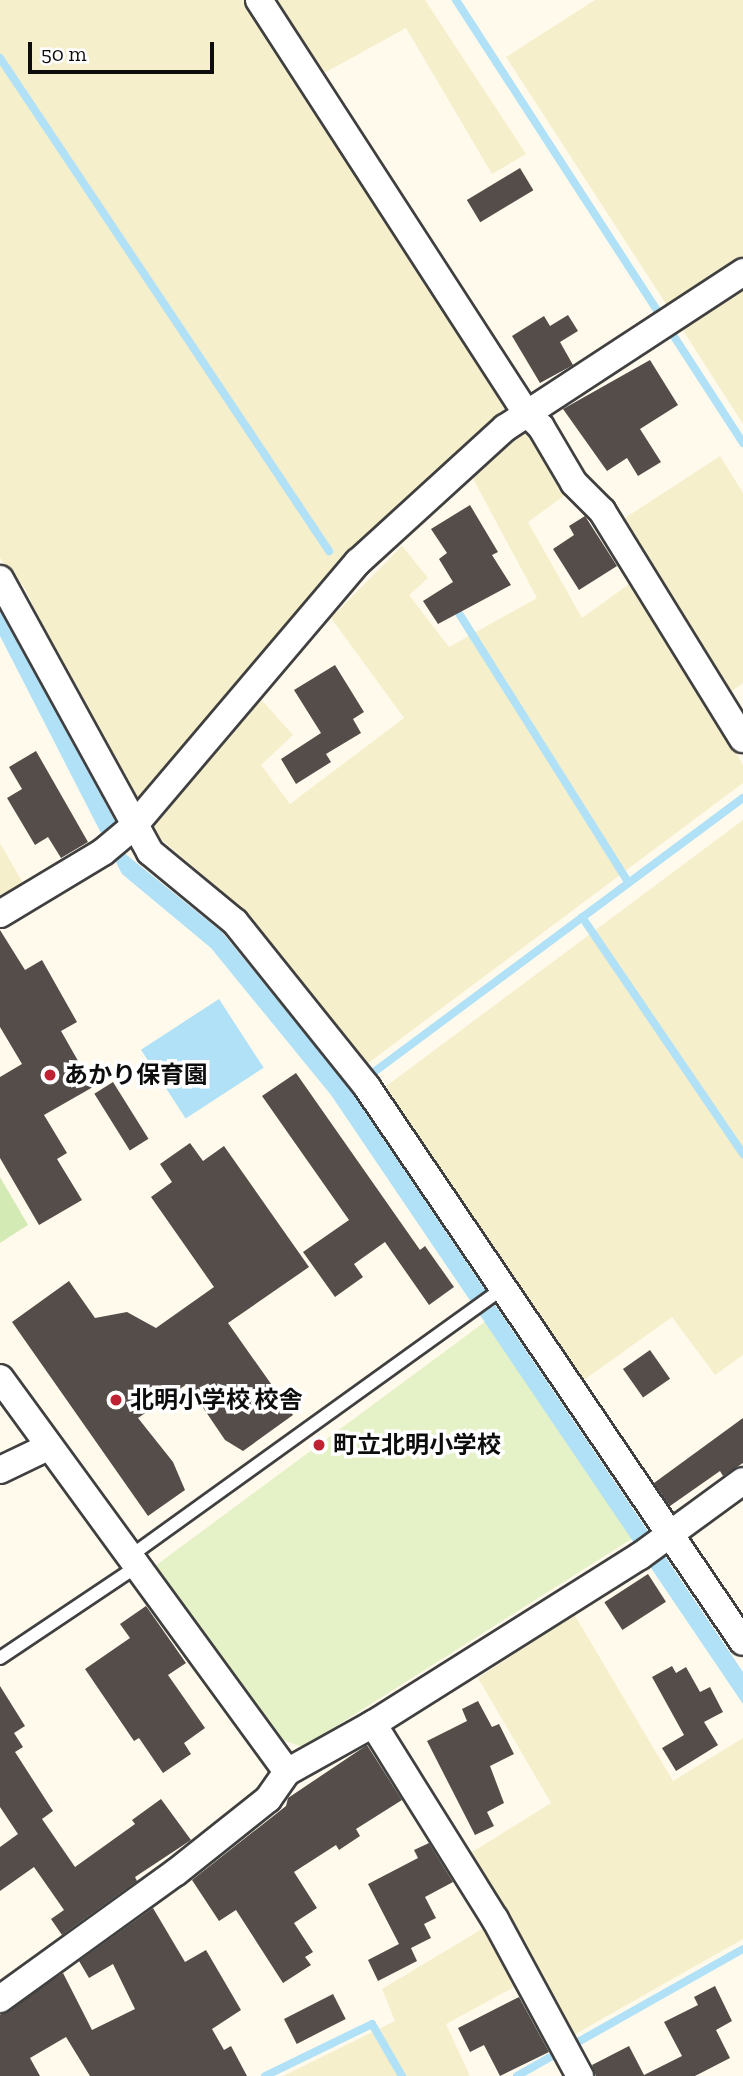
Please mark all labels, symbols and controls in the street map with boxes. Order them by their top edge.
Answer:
scale bar [32,28,217,72]
text: 50 m [41,41,87,66]
place label: あかり保育園 [64,1061,208,1089]
marker: あかり保育園 [42,1067,58,1083]
place label: 北明小学校 校舎 [130,1386,302,1414]
marker: 北明小学校 校舎 [108,1392,124,1408]
place label: 町立北明小学校 [333,1431,501,1459]
marker: 町立北明小学校 [311,1437,327,1453]

